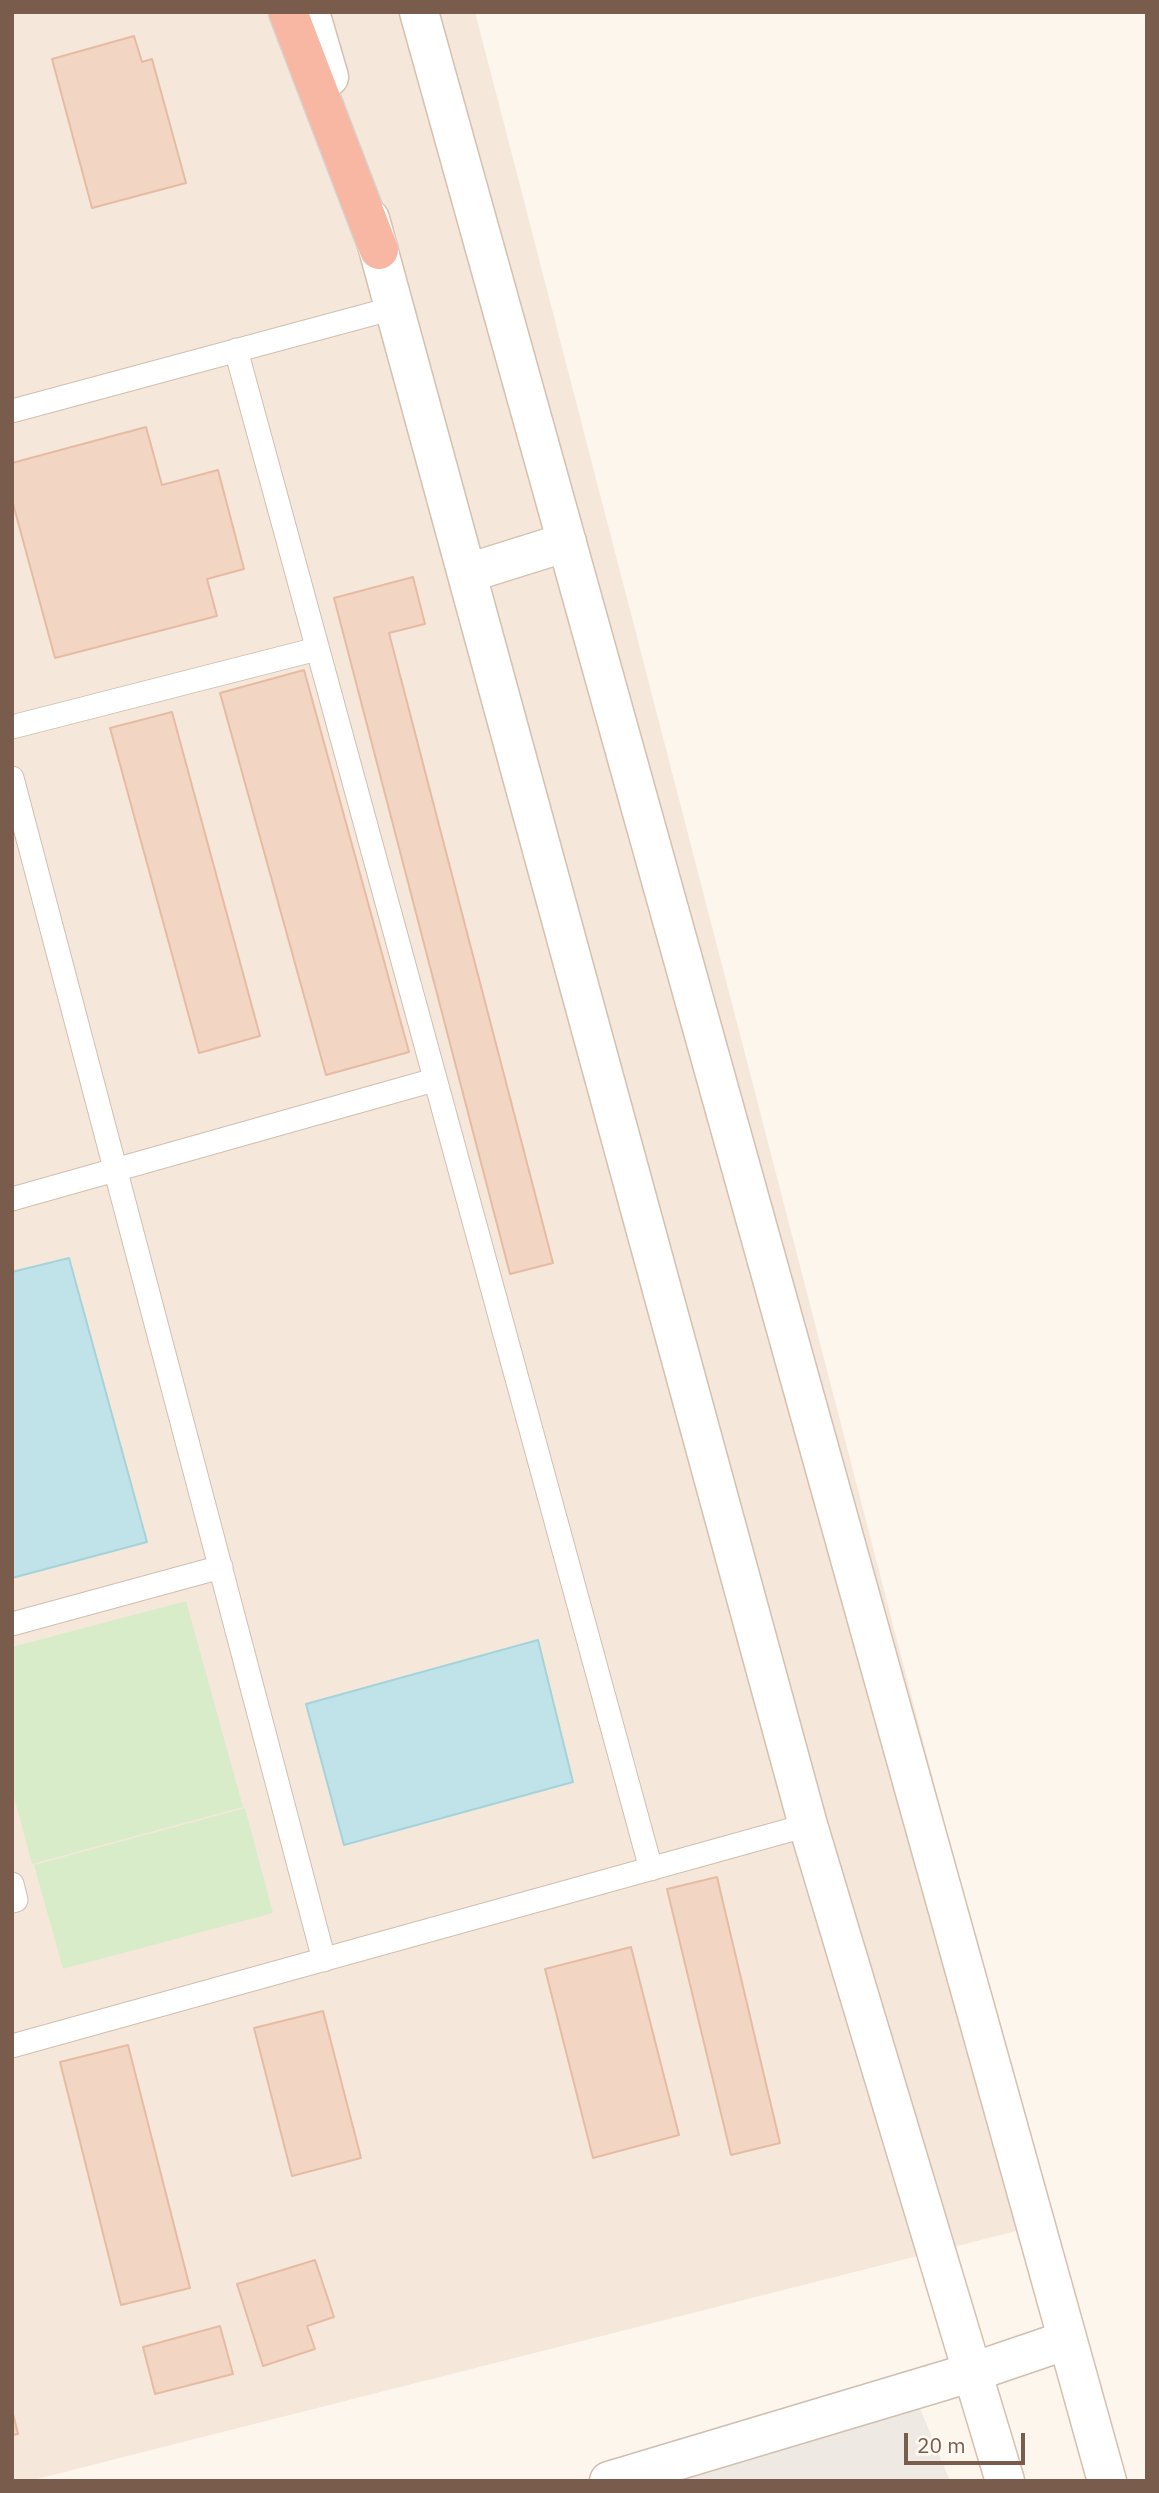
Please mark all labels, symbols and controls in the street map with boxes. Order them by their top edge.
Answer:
scale bar [907,2420,1028,2464]
text: 20 m [917,2431,966,2459]

